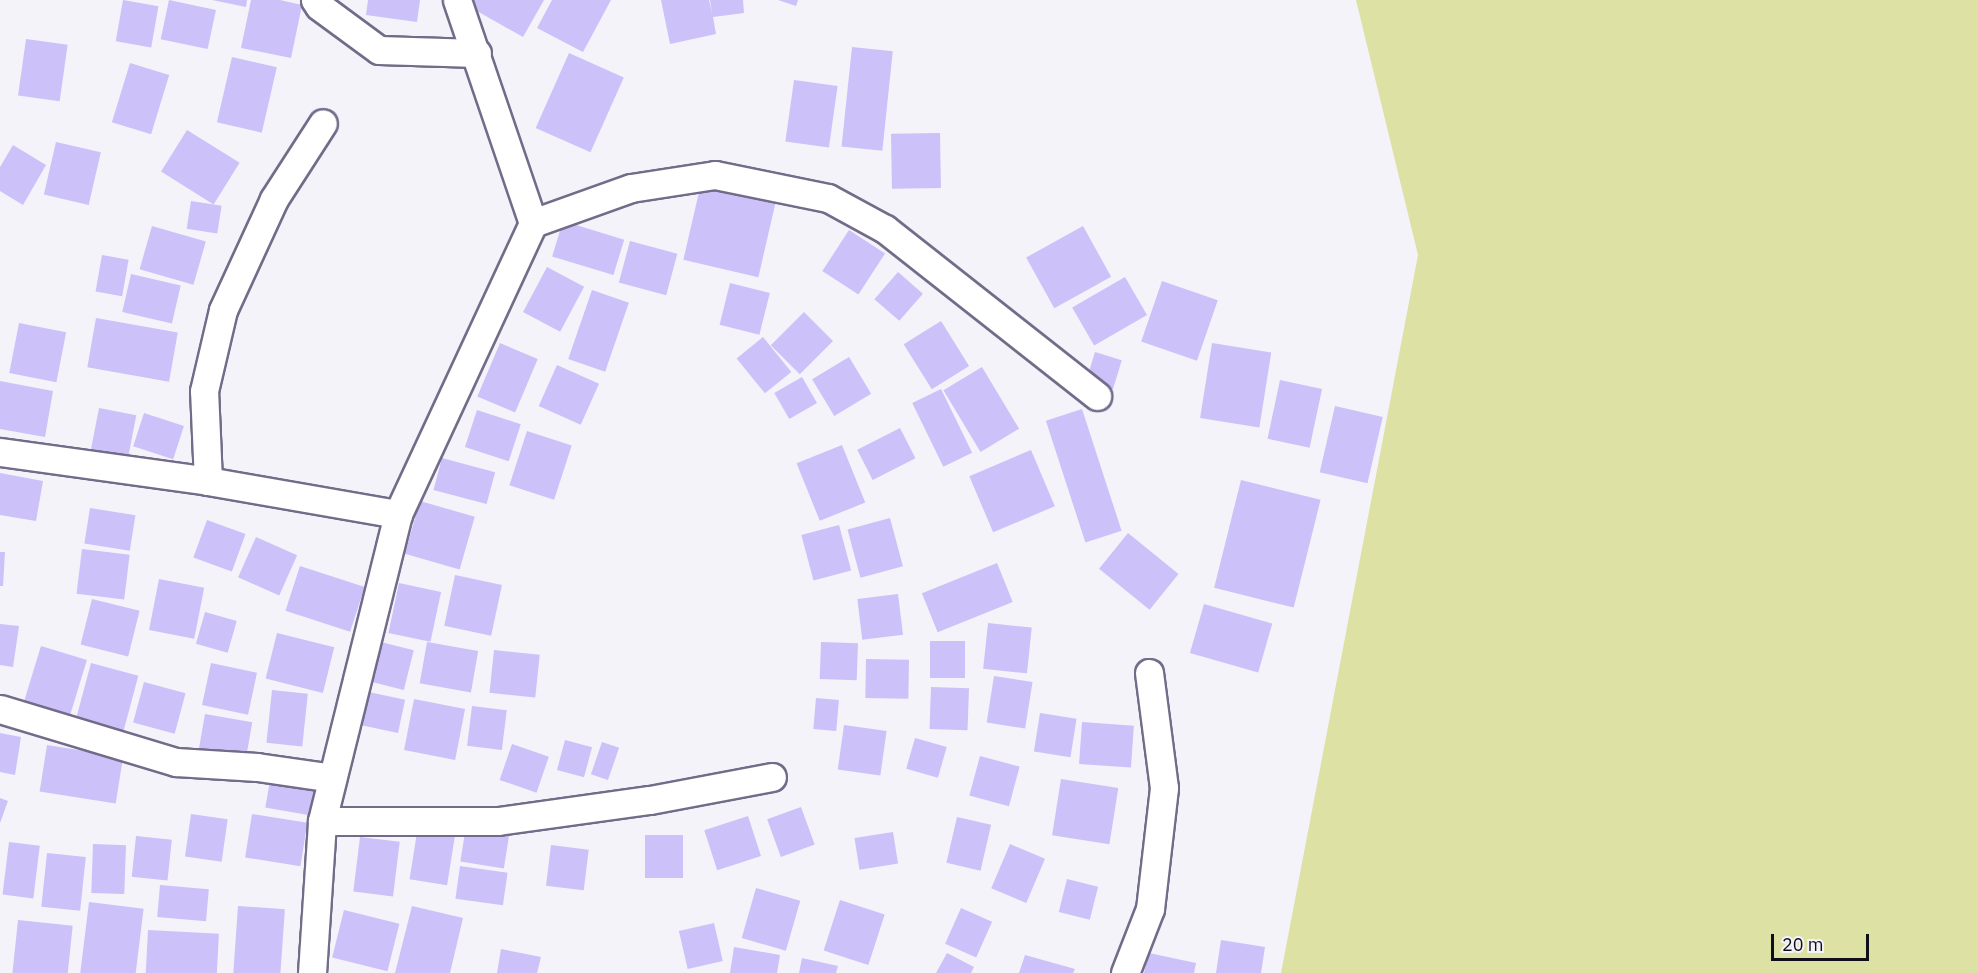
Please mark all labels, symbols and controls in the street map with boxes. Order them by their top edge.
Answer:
scale bar [1774,922,1872,960]
text: 20 m [1782,933,1824,956]

